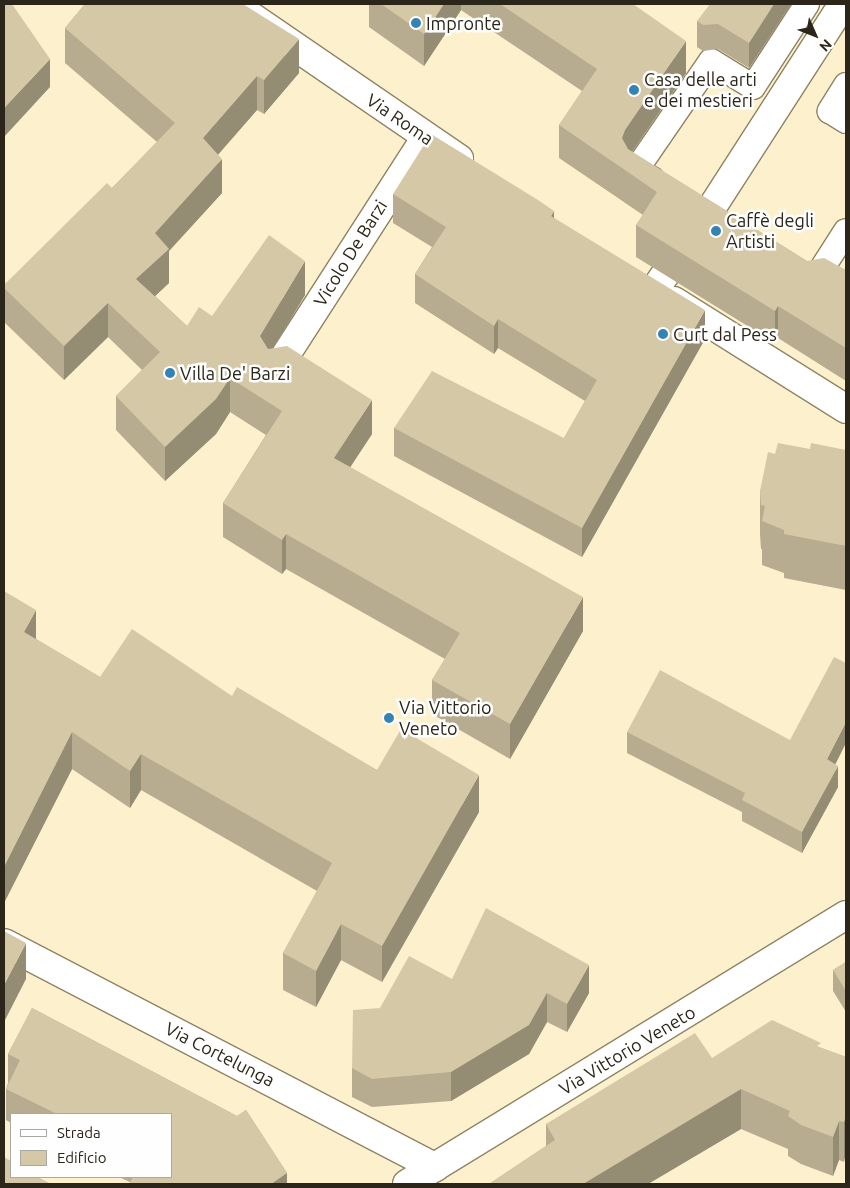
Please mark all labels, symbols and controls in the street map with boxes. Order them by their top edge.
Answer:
north arrow [790,10,840,60]
place label: Impronte [426,12,501,34]
marker: Impronte [410,17,422,29]
text: N [816,36,835,55]
place label: Casa delle arti e dei mestieri [644,69,757,112]
marker: Casa delle arti e dei mestieri [628,84,640,96]
street label: Via Roma [362,89,438,149]
street label: Vicolo De Barzi [309,196,391,310]
place label: Caffè degli Artisti [726,210,814,252]
marker: Caffè degli Artisti [710,225,722,237]
place label: Curt dal Pess [673,323,777,345]
marker: Curt dal Pess [657,328,669,340]
place label: Villa De' Barzi [180,362,290,384]
marker: Villa De' Barzi [164,367,176,379]
place label: Via Vittorio Veneto [399,697,492,740]
marker: Via Vittorio Veneto [383,712,395,724]
street label: Via Vittorio Veneto [555,1001,699,1099]
street label: Via Cortelunga [162,1017,278,1091]
legend [10,1113,172,1178]
text: Strada [57,1124,101,1141]
text: Edificio [57,1149,106,1166]

